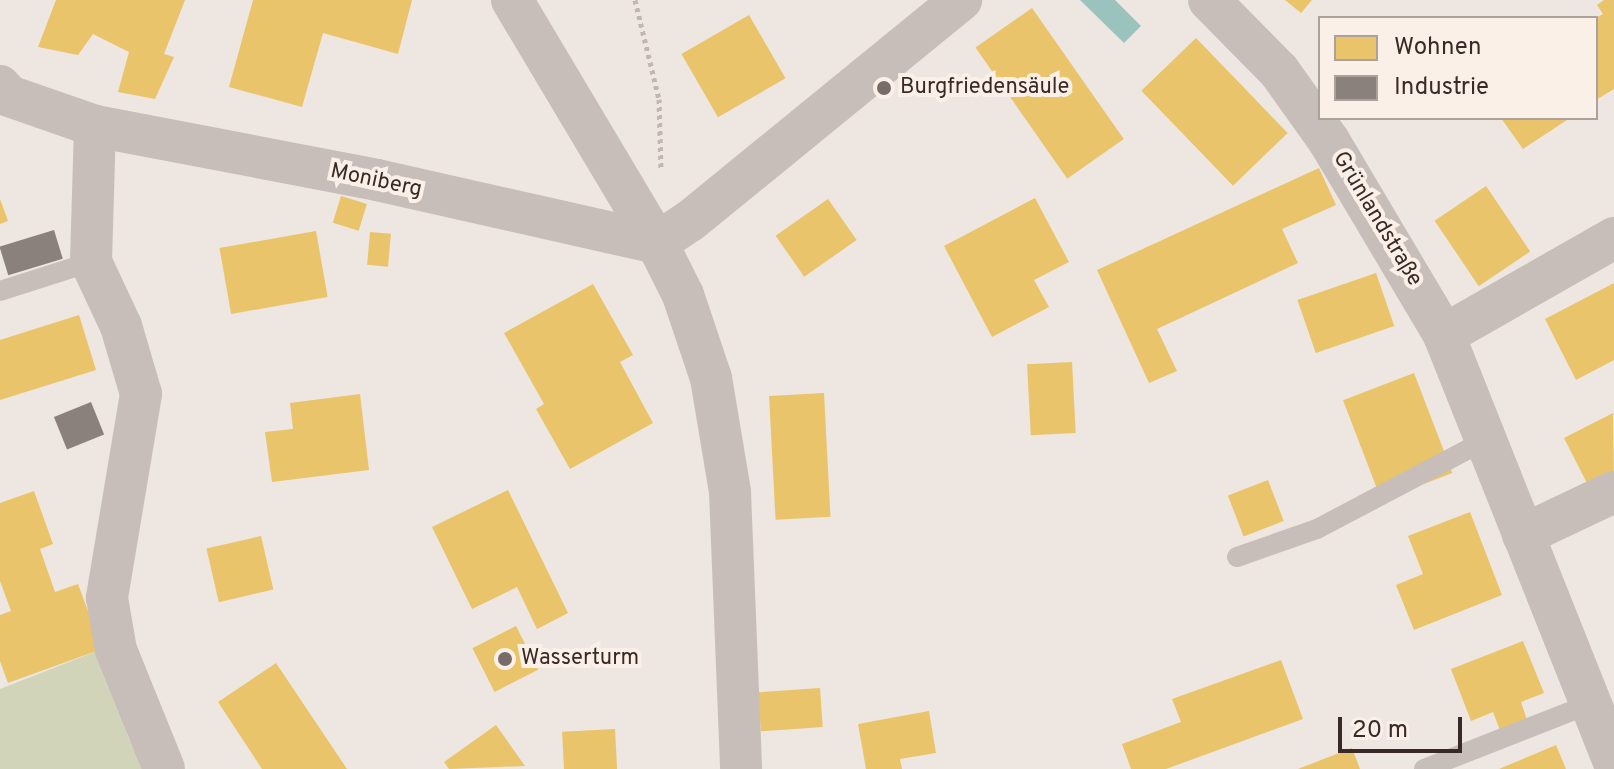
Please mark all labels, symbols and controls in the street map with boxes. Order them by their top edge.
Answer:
legend [1318,16,1598,120]
text: Wohnen [1394,33,1481,63]
text: Industrie [1394,73,1489,103]
place label: Burgfriedensäule [900,75,1069,101]
marker: Burgfriedensäule [875,79,893,97]
street label: Grünlandstraße [1326,147,1428,291]
street label: Moniberg [328,158,424,204]
place label: Wasserturm [521,646,639,672]
marker: Wasserturm [496,650,514,668]
scale bar [1342,701,1466,751]
text: 20 m [1352,716,1408,746]

